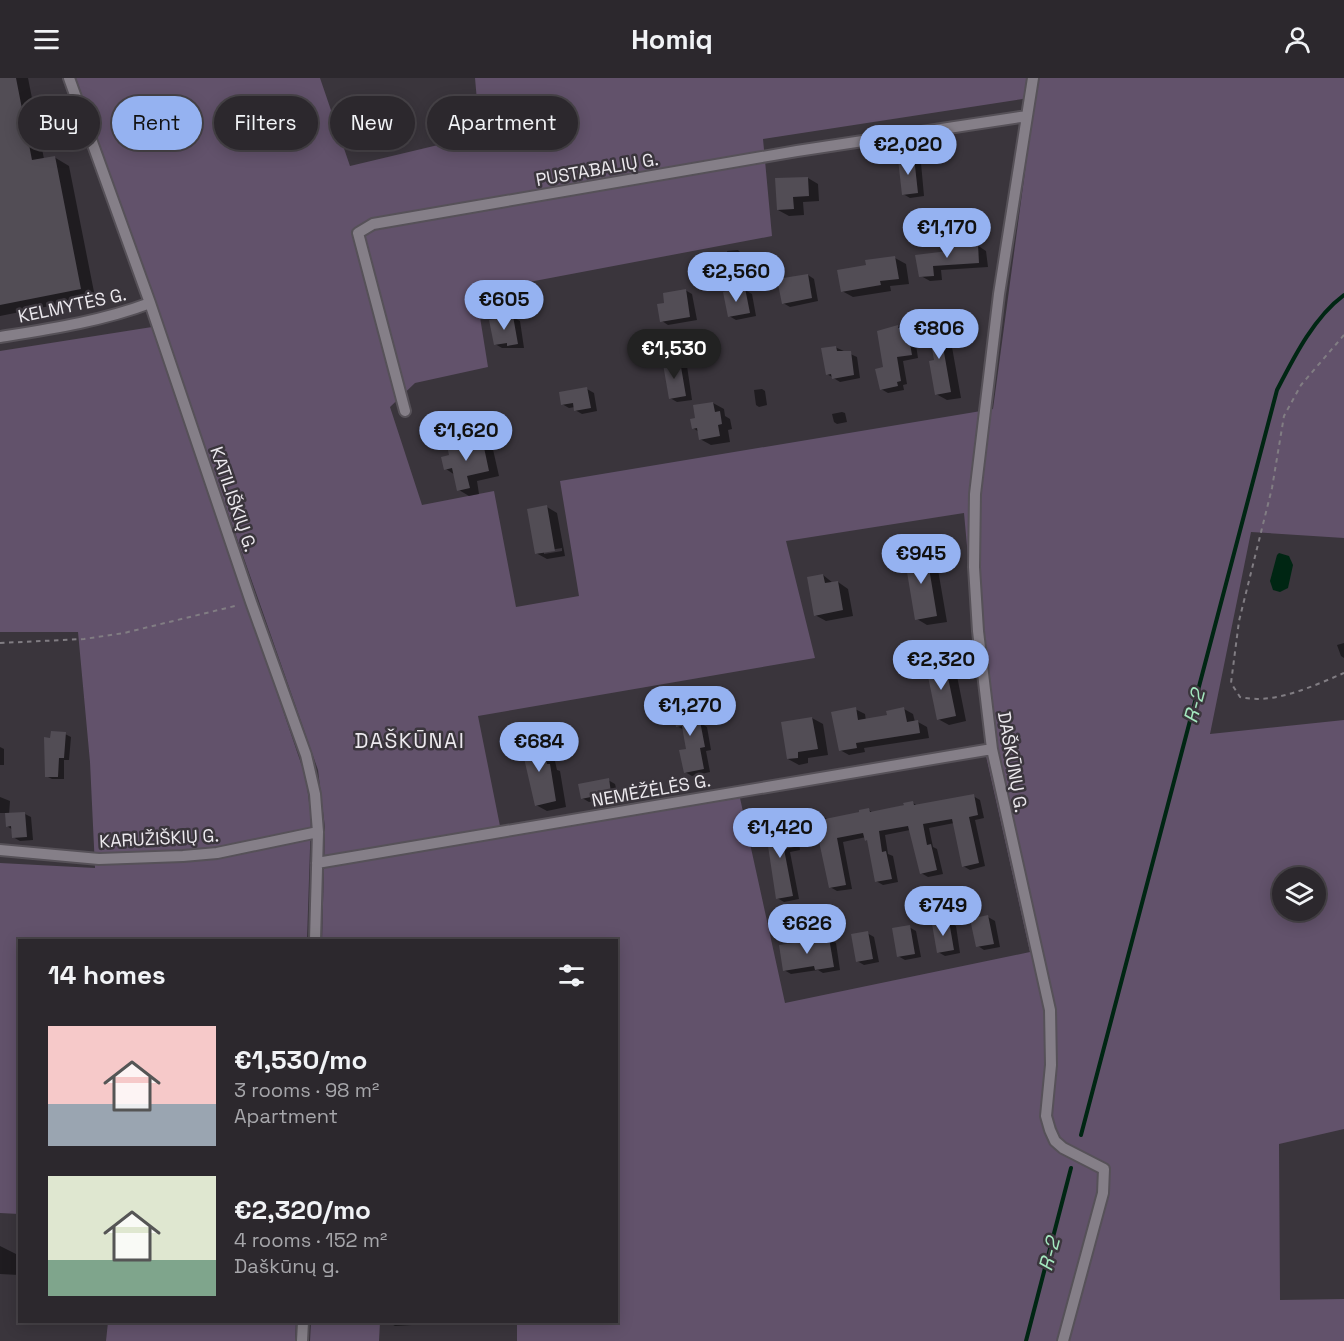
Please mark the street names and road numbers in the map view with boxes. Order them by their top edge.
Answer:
street label: PUSTABALIŲ G. [534,147,660,191]
street label: KELMYTĖS G. [16,282,128,328]
street label: KATILIŠKIŲ G. [205,443,263,555]
street label: DAŠKŪNŲ G. [993,710,1033,814]
street label: NEMĖŽĖLĖS G. [590,768,712,812]
street label: KARUŽIŠKIŲ G. [99,823,219,853]

